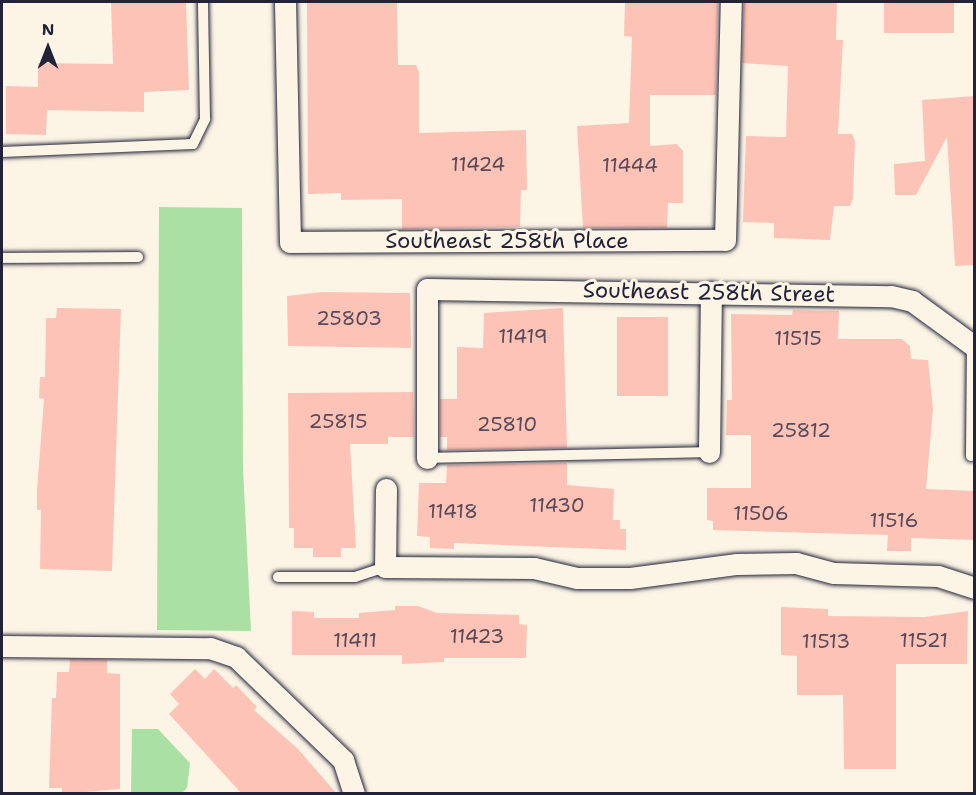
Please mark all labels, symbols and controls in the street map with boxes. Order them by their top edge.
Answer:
north arrow [18,18,78,78]
text: N [42,19,54,40]
house number: 11424 [451,152,505,176]
house number: 11444 [602,153,658,177]
street label: Southeast 258th Place [385,228,629,254]
street label: Southeast 258th Street [583,277,835,307]
house number: 25803 [316,306,382,330]
house number: 11419 [498,324,548,348]
house number: 11515 [774,326,822,350]
house number: 25815 [309,409,367,433]
house number: 25810 [477,412,537,436]
house number: 25812 [771,418,831,442]
house number: 11430 [529,493,585,517]
house number: 11418 [428,499,478,523]
house number: 11506 [733,501,789,525]
house number: 11516 [870,508,918,532]
house number: 11423 [450,624,504,648]
house number: 11411 [333,628,377,652]
house number: 11521 [900,628,948,652]
house number: 11513 [802,629,850,653]

